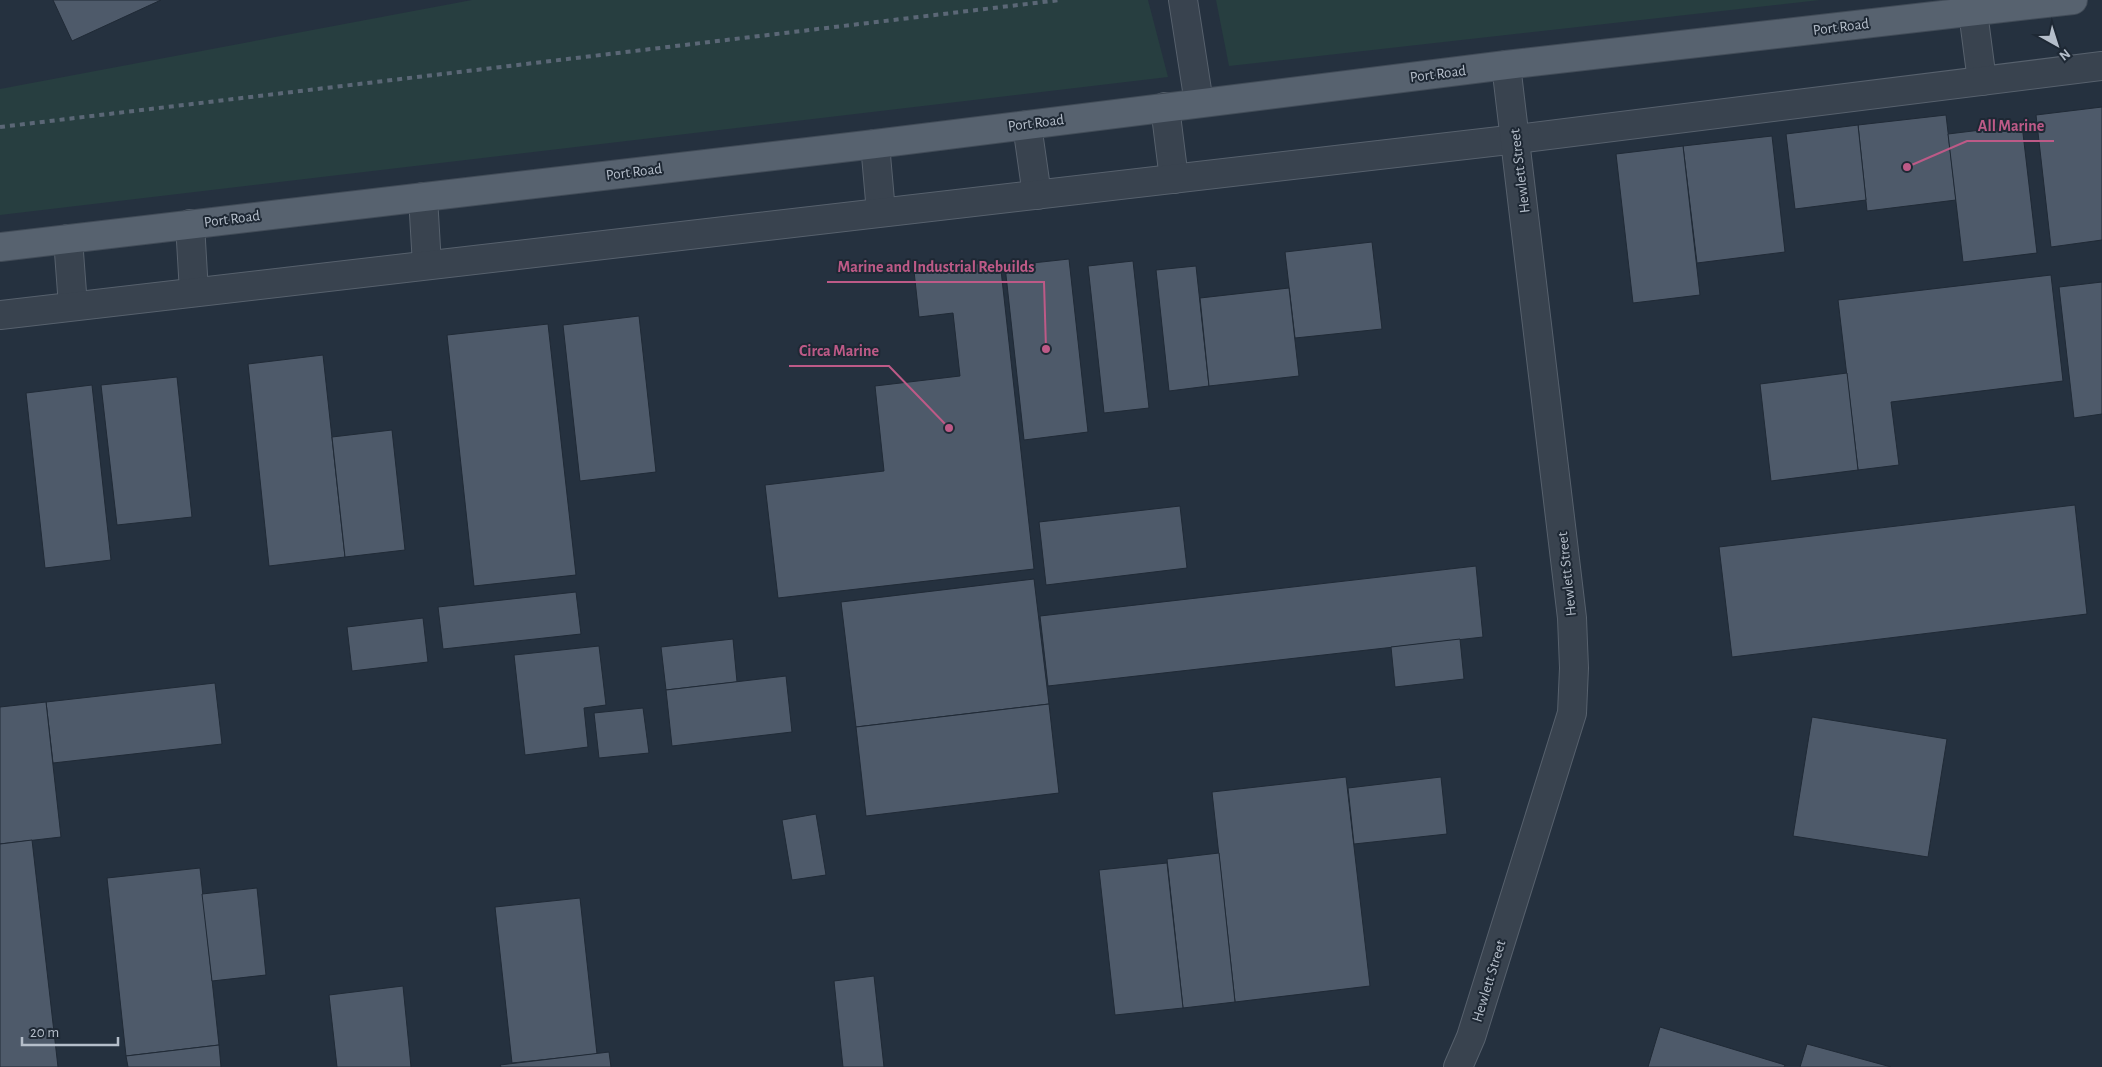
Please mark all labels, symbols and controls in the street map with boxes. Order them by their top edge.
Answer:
street label: Port Road [1812,16,1870,38]
north arrow [2032,20,2082,70]
text: N [2056,46,2073,63]
street label: Port Road [1409,63,1467,85]
callout: All Marine [1967,110,2054,141]
street label: Port Road [1007,112,1065,134]
text: All Marine [1978,118,2045,134]
street label: Hewlett Street [1507,128,1533,214]
street label: Port Road [605,161,663,183]
street label: Port Road [203,208,261,230]
callout: Marine and Industrial Rebuilds [827,251,1044,282]
text: Marine and Industrial Rebuilds [838,259,1034,275]
callout: Circa Marine [789,335,889,366]
text: Circa Marine [799,343,879,359]
street label: Hewlett Street [1555,531,1579,617]
street label: Hewlett Street [1469,938,1509,1024]
scale bar [22,1014,119,1046]
text: 20 m [30,1025,59,1040]

